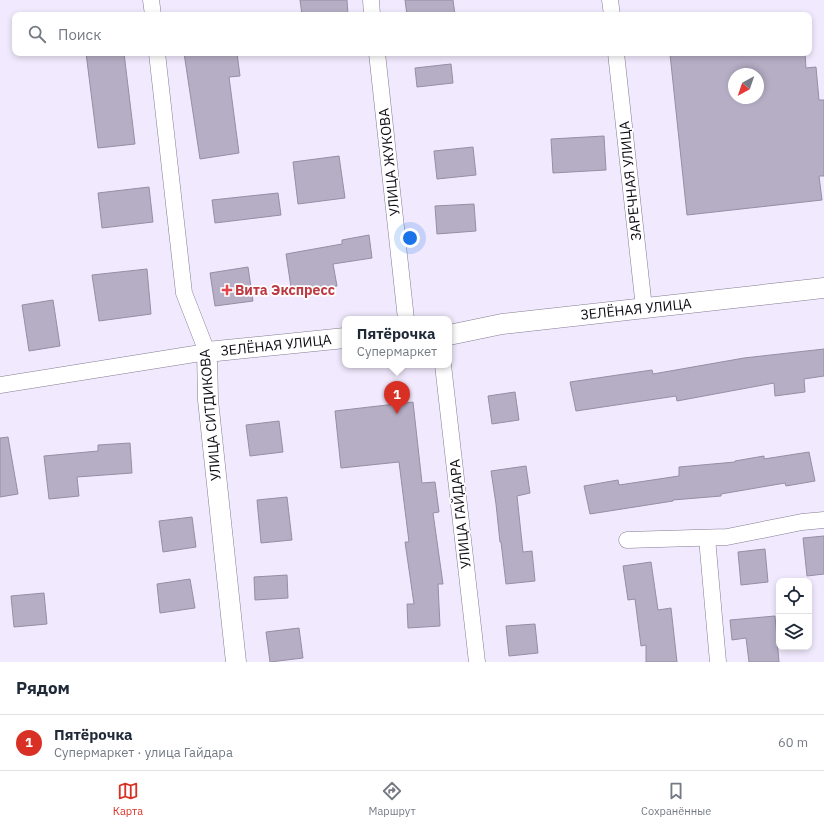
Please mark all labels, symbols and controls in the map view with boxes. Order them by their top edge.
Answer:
search box [12,12,812,56]
icon: search [26,23,48,45]
text: Поиск [58,25,101,44]
north arrow [728,68,764,104]
street label: УЛИЦА ЖУКОВА [374,107,404,217]
street label: ЗАРЕЧНАЯ УЛИЦА [615,120,645,242]
your location [400,228,420,248]
place label: Вита Экспресс [235,281,335,299]
marker: Вита Экспресс [222,285,232,295]
street label: ЗЕЛЁНАЯ УЛИЦА [580,294,692,324]
popup [342,316,452,368]
text: Пятёрочка [357,324,436,343]
street label: ЗЕЛЁНАЯ УЛИЦА [220,330,332,360]
text: Супермаркет [357,343,437,360]
street label: УЛИЦА СИТДИКОВА [195,348,225,482]
pin: 1 [384,381,410,414]
street label: УЛИЦА ГАЙДАРА [444,458,475,570]
map controls [776,578,812,650]
button: locate [776,578,812,614]
button: layers [776,614,812,650]
text: Рядом [16,677,70,699]
text: Пятёрочка [54,725,133,744]
text: 1 [25,734,33,751]
text: 60 m [778,734,808,751]
text: Супермаркет · улица Гайдара [54,744,233,761]
tab: Карта [113,780,143,818]
tab: Маршрут [369,780,416,818]
tab: Сохранённые [641,780,711,818]

